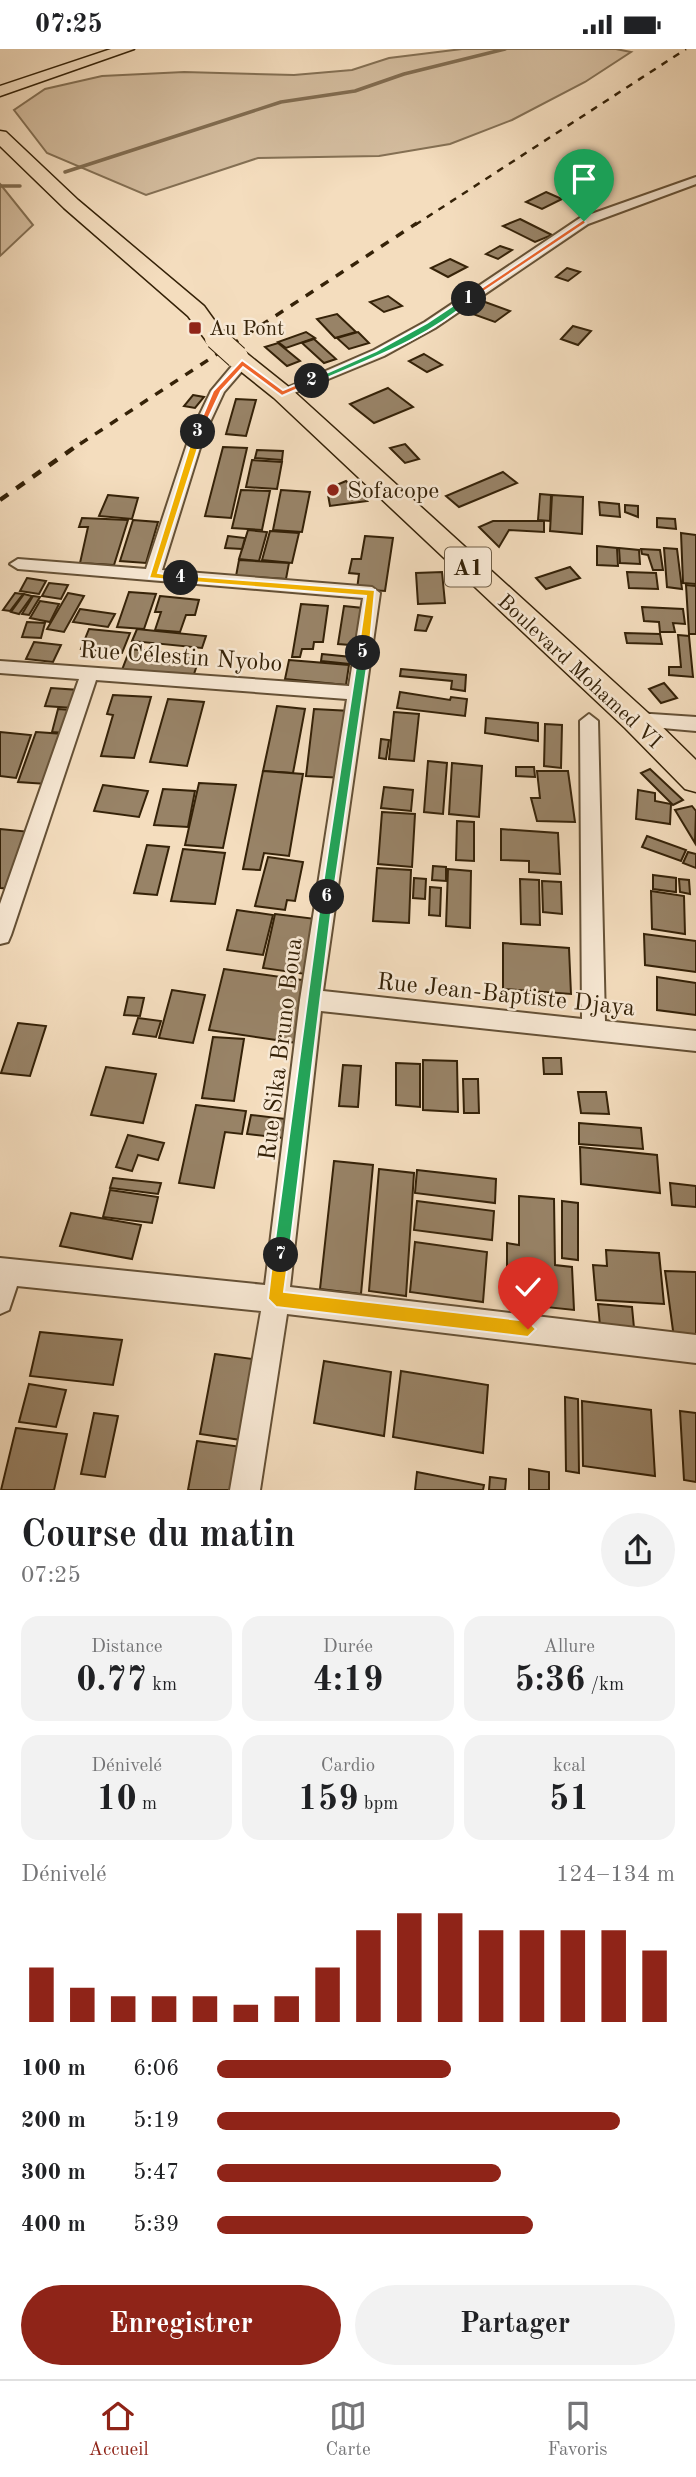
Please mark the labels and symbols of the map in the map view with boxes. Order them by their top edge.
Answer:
pin [554,149,614,221]
pin: 1 [452,281,486,317]
place label: Au Pont [209,319,284,340]
marker: Au Pont [187,320,203,336]
pin: 2 [294,363,330,399]
pin: 3 [180,415,216,449]
place label: Sofacope [347,480,439,504]
marker: Sofacope [325,482,341,498]
road number: A1 [445,547,491,587]
pin: 4 [164,561,198,595]
street label: Boulevard Mohamed VI [493,591,665,753]
pin: 5 [346,635,380,671]
street label: Rue Célestin Nyobo [79,639,283,677]
pin: 6 [310,879,344,915]
street label: Rue Sika Bruno Boua [256,936,308,1162]
street label: Rue Jean-Baptiste Djaya [376,970,636,1021]
pin: 7 [264,1237,298,1273]
pin [498,1257,558,1329]

